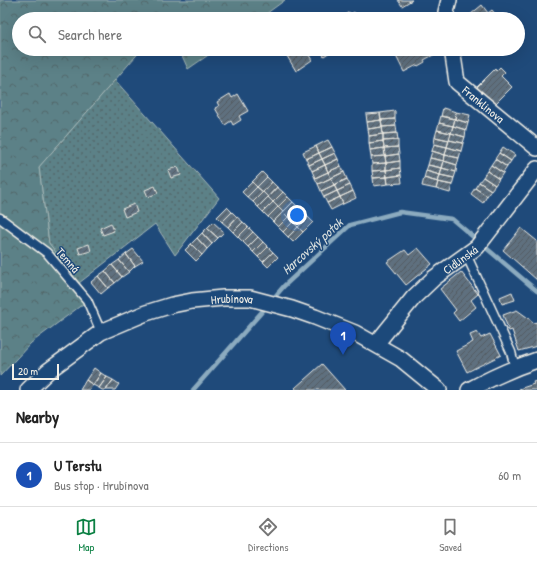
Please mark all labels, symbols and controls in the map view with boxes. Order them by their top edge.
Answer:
search box [12,12,525,56]
icon: search [26,23,48,45]
text: Search here [58,24,122,45]
street label: Franklinova [458,81,509,127]
your location [287,205,307,225]
water label: Harcovský potok [278,213,348,279]
street label: Cidlinská [439,241,481,278]
street label: Temná [52,244,84,277]
street label: Hrubínova [210,289,256,308]
pin: 1 [330,322,356,355]
scale bar [12,362,59,381]
text: 20 m [18,364,38,378]
text: Nearby [16,405,59,428]
text: U Terstu [54,455,101,476]
text: 1 [27,466,31,484]
text: 60 m [498,466,521,484]
text: Bus stop · Hrubínova [54,476,149,494]
tab: Map [75,516,97,554]
tab: Directions [248,516,289,554]
tab: Saved [439,516,462,554]

